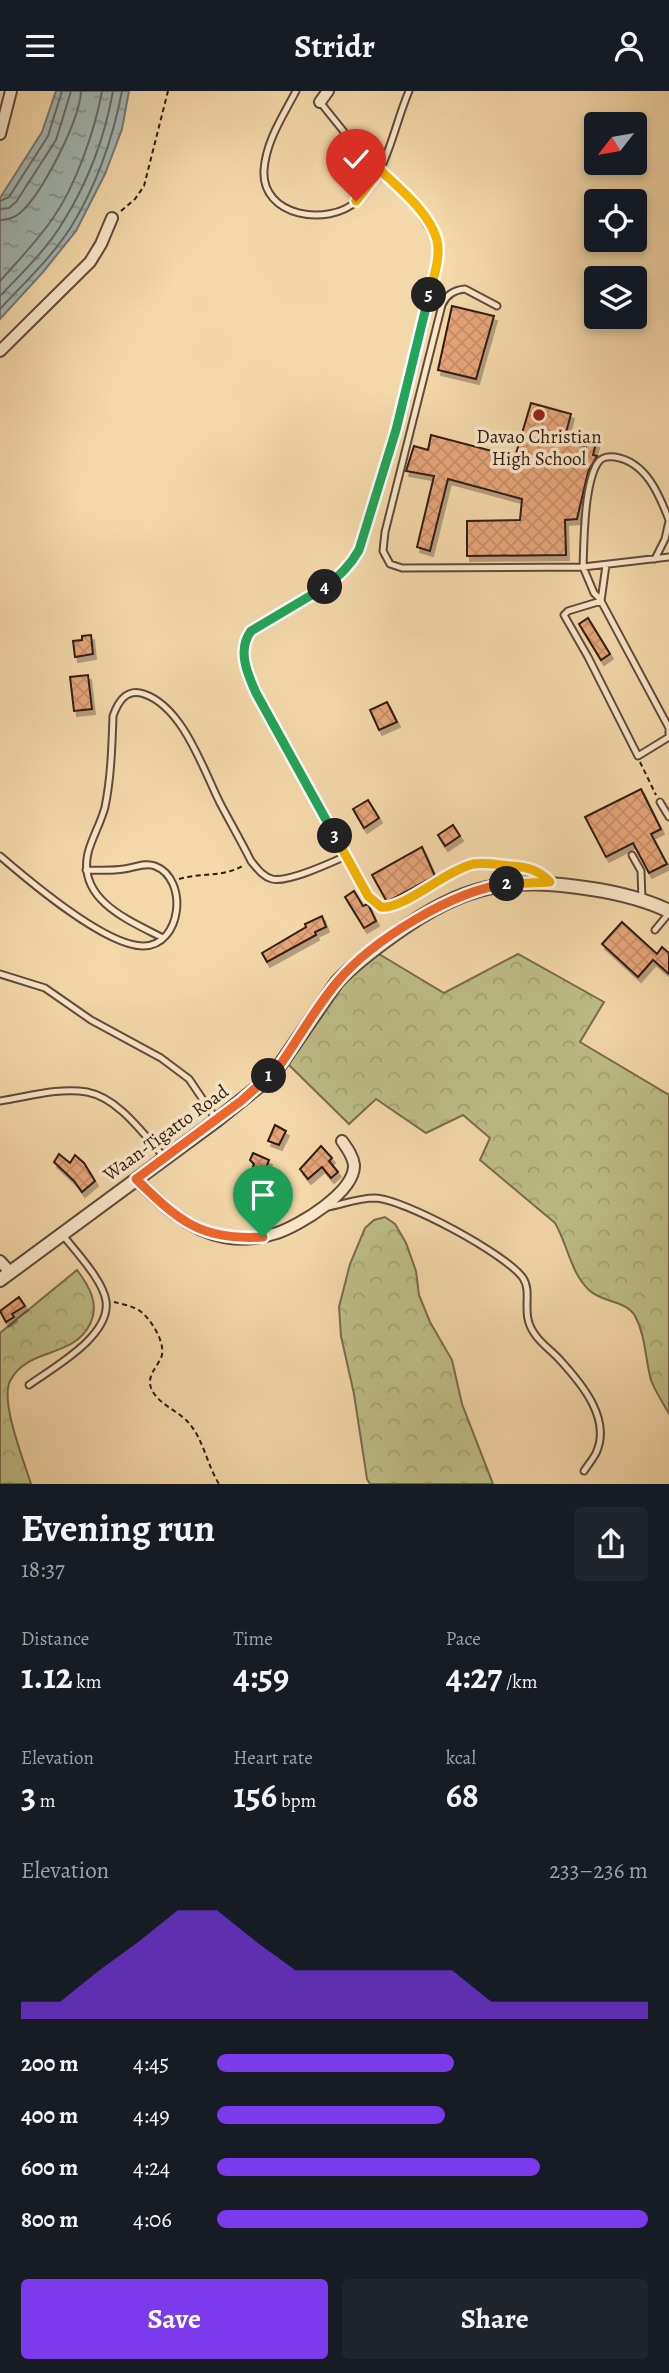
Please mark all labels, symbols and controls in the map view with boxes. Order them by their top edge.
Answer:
text: Stridr [294,24,375,68]
icon: menu [21,27,59,65]
icon: person [610,27,648,65]
north arrow [584,112,648,175]
map controls [584,112,647,329]
pin [326,129,386,201]
icon: check [337,140,375,178]
button: locate [584,189,647,252]
button: layers [584,266,647,329]
pin: 5 [412,277,446,313]
text: 5 [424,281,433,307]
marker: Davao Christian High School [531,407,547,423]
place label: Davao Christian High School [476,424,602,472]
pin: 4 [308,569,342,605]
text: 4 [320,573,329,599]
pin: 3 [318,819,352,853]
text: 3 [330,822,339,848]
pin: 2 [490,867,524,901]
text: 2 [502,870,511,896]
pin: 1 [252,1059,286,1093]
text: 1 [265,1062,272,1088]
street label: Waan-Tigatto Road [97,1078,234,1188]
pin [233,1165,293,1237]
icon: arrive [244,1176,282,1214]
text: Evening run [21,1502,215,1554]
button: share [574,1507,648,1581]
text: 18:37 [21,1554,65,1585]
text: Distance [21,1626,89,1652]
text: Time [233,1626,273,1652]
text: Pace [446,1626,481,1652]
text: 1.12 [21,1652,73,1700]
text: 4:59 [233,1652,289,1700]
text: 4:27 [446,1652,502,1700]
text: km [73,1669,102,1695]
text: /km [502,1669,538,1695]
text: Elevation [21,1745,94,1771]
text: Heart rate [233,1745,313,1771]
text: kcal [446,1745,476,1771]
text: 3 [21,1771,36,1819]
text: 156 [233,1771,277,1819]
text: 68 [446,1771,479,1819]
text: m [36,1788,56,1814]
text: bpm [277,1788,316,1814]
text: Elevation [21,1855,109,1886]
text: 233–236 m [549,1855,648,1886]
text: 200 m [21,2048,79,2079]
text: 4:45 [133,2048,169,2079]
text: 400 m [21,2100,78,2131]
text: 4:49 [133,2100,170,2131]
text: 600 m [21,2152,78,2183]
text: 4:24 [133,2152,170,2183]
text: 800 m [21,2204,78,2235]
text: 4:06 [133,2204,172,2235]
button: Save [21,2279,328,2359]
button: Share [342,2279,648,2359]

